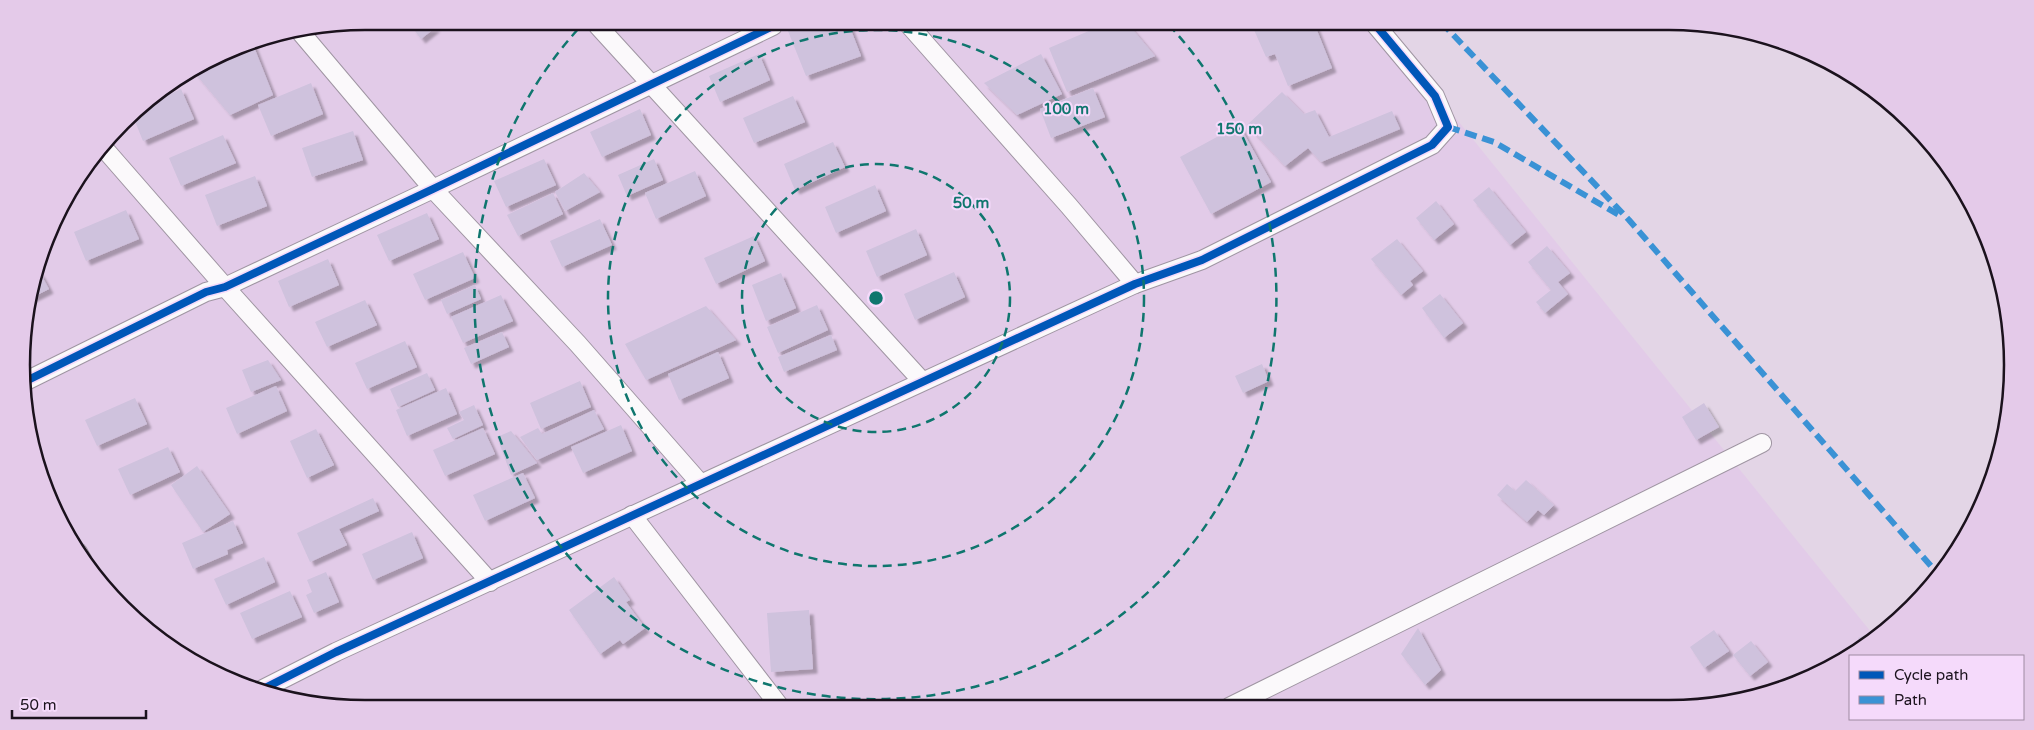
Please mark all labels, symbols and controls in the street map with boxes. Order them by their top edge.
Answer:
text: 100 m [1043,100,1089,118]
text: 150 m [1216,120,1262,138]
text: 50 m [953,194,989,212]
centre of rings [867,289,885,307]
legend [1849,655,2024,720]
text: Cycle path [1894,666,1968,684]
scale bar [12,688,146,720]
text: Path [1894,691,1927,709]
text: 50 m [20,696,57,714]

